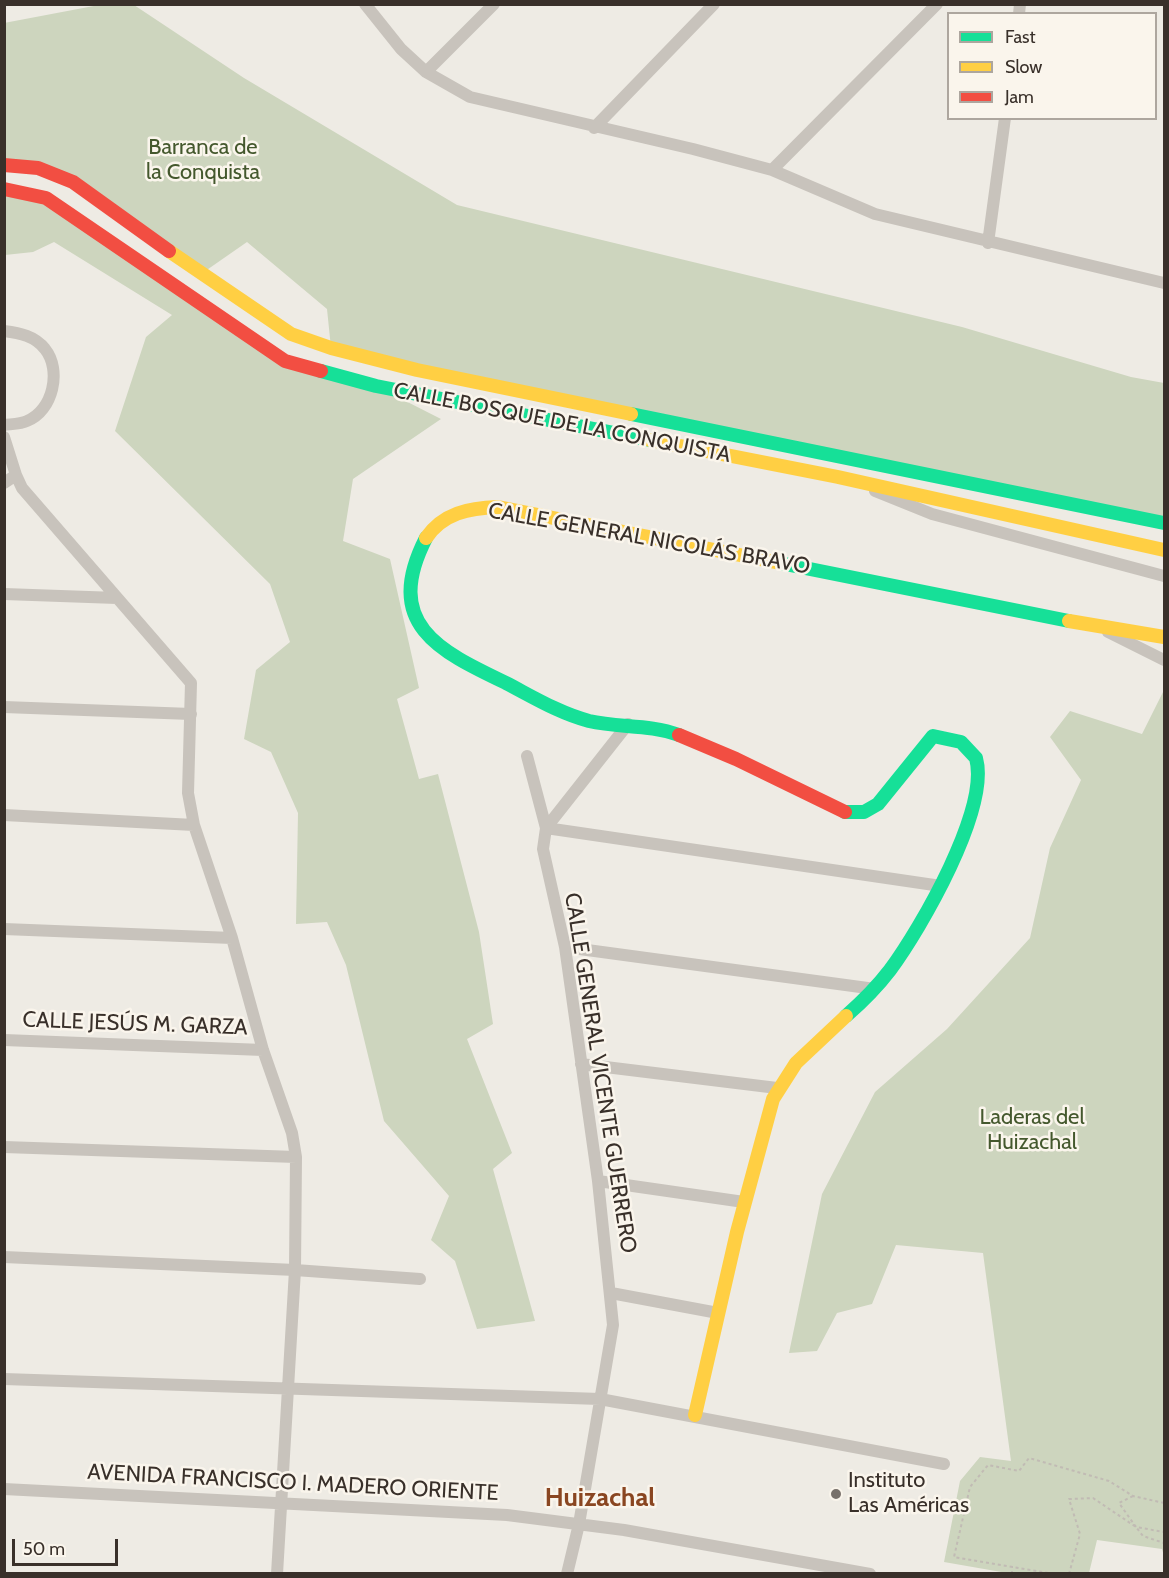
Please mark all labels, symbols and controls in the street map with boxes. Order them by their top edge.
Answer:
legend [947,12,1157,120]
text: Fast [1005,26,1036,48]
text: Slow [1005,56,1042,78]
text: Jam [1005,86,1034,108]
park label: Barranca de la Conquista [146,135,260,186]
street label: CALLE BOSQUE DE LA CONQUISTA [391,377,733,469]
street label: CALLE GENERAL NICOLÁS BRAVO [486,498,812,580]
street label: CALLE GENERAL VICENTE GUERRERO [558,891,642,1255]
street label: CALLE JESÚS M. GARZA [22,1007,248,1041]
park label: Laderas del Huizachal [979,1105,1085,1156]
street label: AVENIDA FRANCISCO I. MADERO ORIENTE [87,1459,499,1507]
place label: Instituto Las Américas [848,1468,969,1520]
district label: Huizachal [545,1482,655,1514]
marker: Instituto Las Américas [829,1487,843,1501]
scale bar [15,1527,122,1565]
text: 50 m [23,1538,65,1560]

